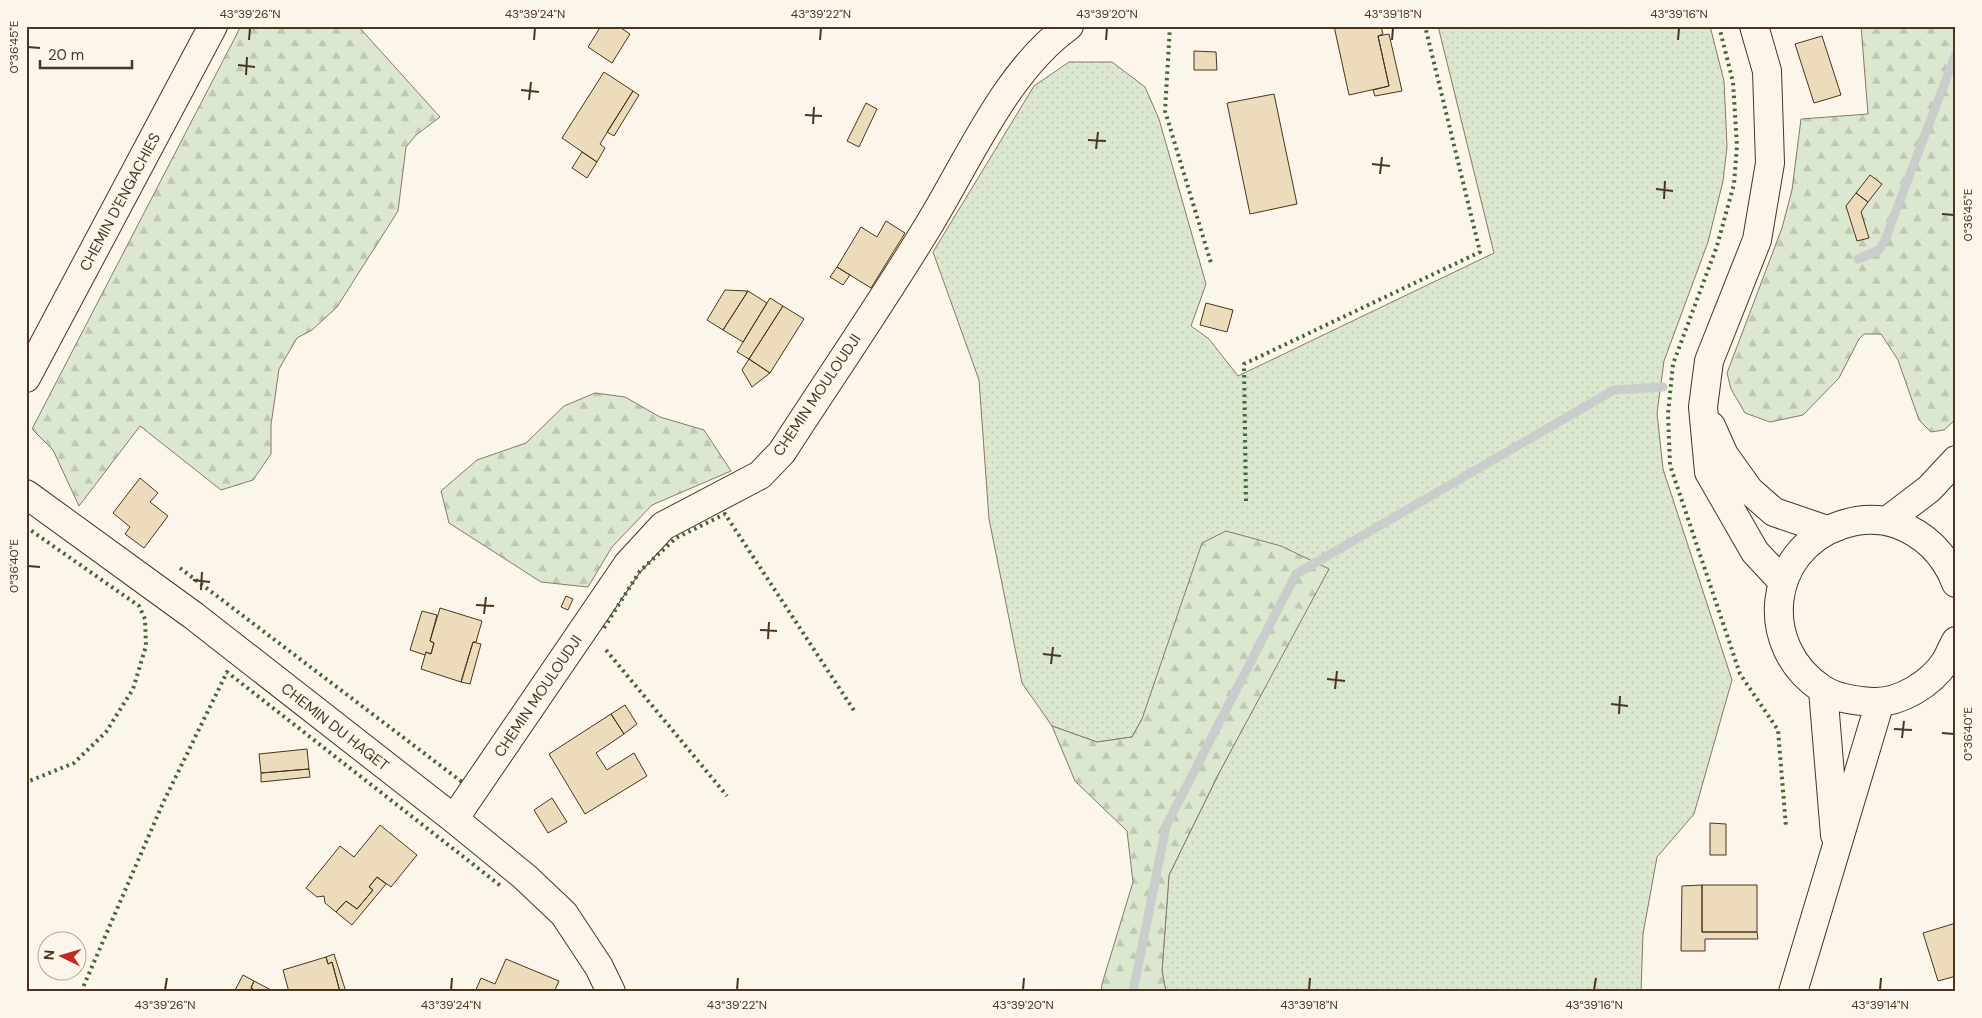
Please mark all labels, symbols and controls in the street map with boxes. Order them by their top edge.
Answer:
text: 43°39'26"N [220,6,280,22]
text: 43°39'24"N [505,6,565,22]
text: 43°39'22"N [791,6,851,22]
text: 43°39'20"N [1076,6,1138,22]
text: 43°39'18"N [1364,6,1422,22]
text: 43°39'16"N [1650,6,1708,22]
text: 0°36'45"E [6,20,22,73]
scale bar [40,38,132,70]
text: 20 m [48,45,84,65]
street label: CHEMIN D'ENGACHIES [75,129,165,275]
text: 0°36'45"E [1960,188,1976,241]
street label: CHEMIN MOULOUDJI [769,330,865,460]
text: 0°36'40"E [6,539,22,593]
street label: CHEMIN MOULOUDJI [490,631,586,761]
street label: CHEMIN DU HAGET [277,679,393,775]
text: 0°36'40"E [1960,707,1976,761]
north arrow [38,930,88,980]
text: N [40,949,58,961]
text: 43°39'26"N [135,997,195,1013]
text: 43°39'24"N [421,997,481,1013]
text: 43°39'22"N [707,997,767,1013]
text: 43°39'20"N [992,997,1054,1013]
text: 43°39'18"N [1280,997,1338,1013]
text: 43°39'16"N [1565,997,1623,1013]
text: 43°39'14"N [1851,997,1909,1013]

